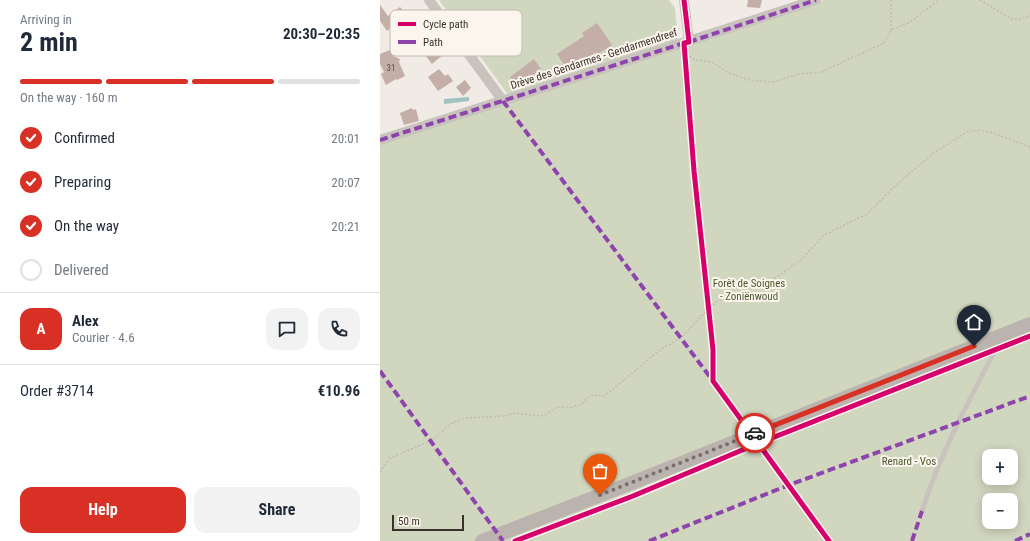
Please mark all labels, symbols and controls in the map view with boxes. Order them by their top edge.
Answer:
legend [390,10,522,56]
text: Arriving in [20,12,72,27]
text: Cycle path [423,18,468,31]
text: 20:30–20:35 [283,25,360,43]
street label: Drève des Gendarmes - Gendarmendreef [509,26,680,92]
text: 2 min [20,27,78,57]
text: Path [423,36,443,49]
house number: 31 [387,63,395,73]
text: On the way · 160 m [20,90,117,105]
icon: check [20,127,42,149]
text: Confirmed [54,129,115,147]
text: 20:01 [331,131,360,146]
icon: check [20,171,42,193]
text: Preparing [54,173,111,191]
text: 20:07 [331,175,360,190]
icon: check [20,215,42,237]
text: On the way [54,217,119,235]
text: 20:21 [331,219,360,234]
text: Delivered [54,261,109,279]
park label: Forêt de Soignes - Zoniënwoud [713,277,785,303]
pin [957,305,991,346]
button: chat [266,308,308,350]
button: phone [318,308,360,350]
icon: home [963,311,985,333]
text: Alex [72,312,99,330]
text: A [37,320,45,338]
text: Courier · 4.6 [72,330,135,345]
text: Order #3714 [20,382,94,400]
text: €10.96 [318,382,360,400]
courier [735,413,775,453]
icon: car [744,422,766,444]
map controls [982,449,1018,529]
button: + [982,449,1018,485]
pin [583,454,617,495]
park label: Renard - Vos [882,455,936,468]
icon: bag [589,460,611,482]
button: Help [20,487,186,533]
button: Share [194,487,360,533]
button: − [982,493,1018,529]
scale bar [392,513,464,532]
text: 50 m [398,515,420,528]

